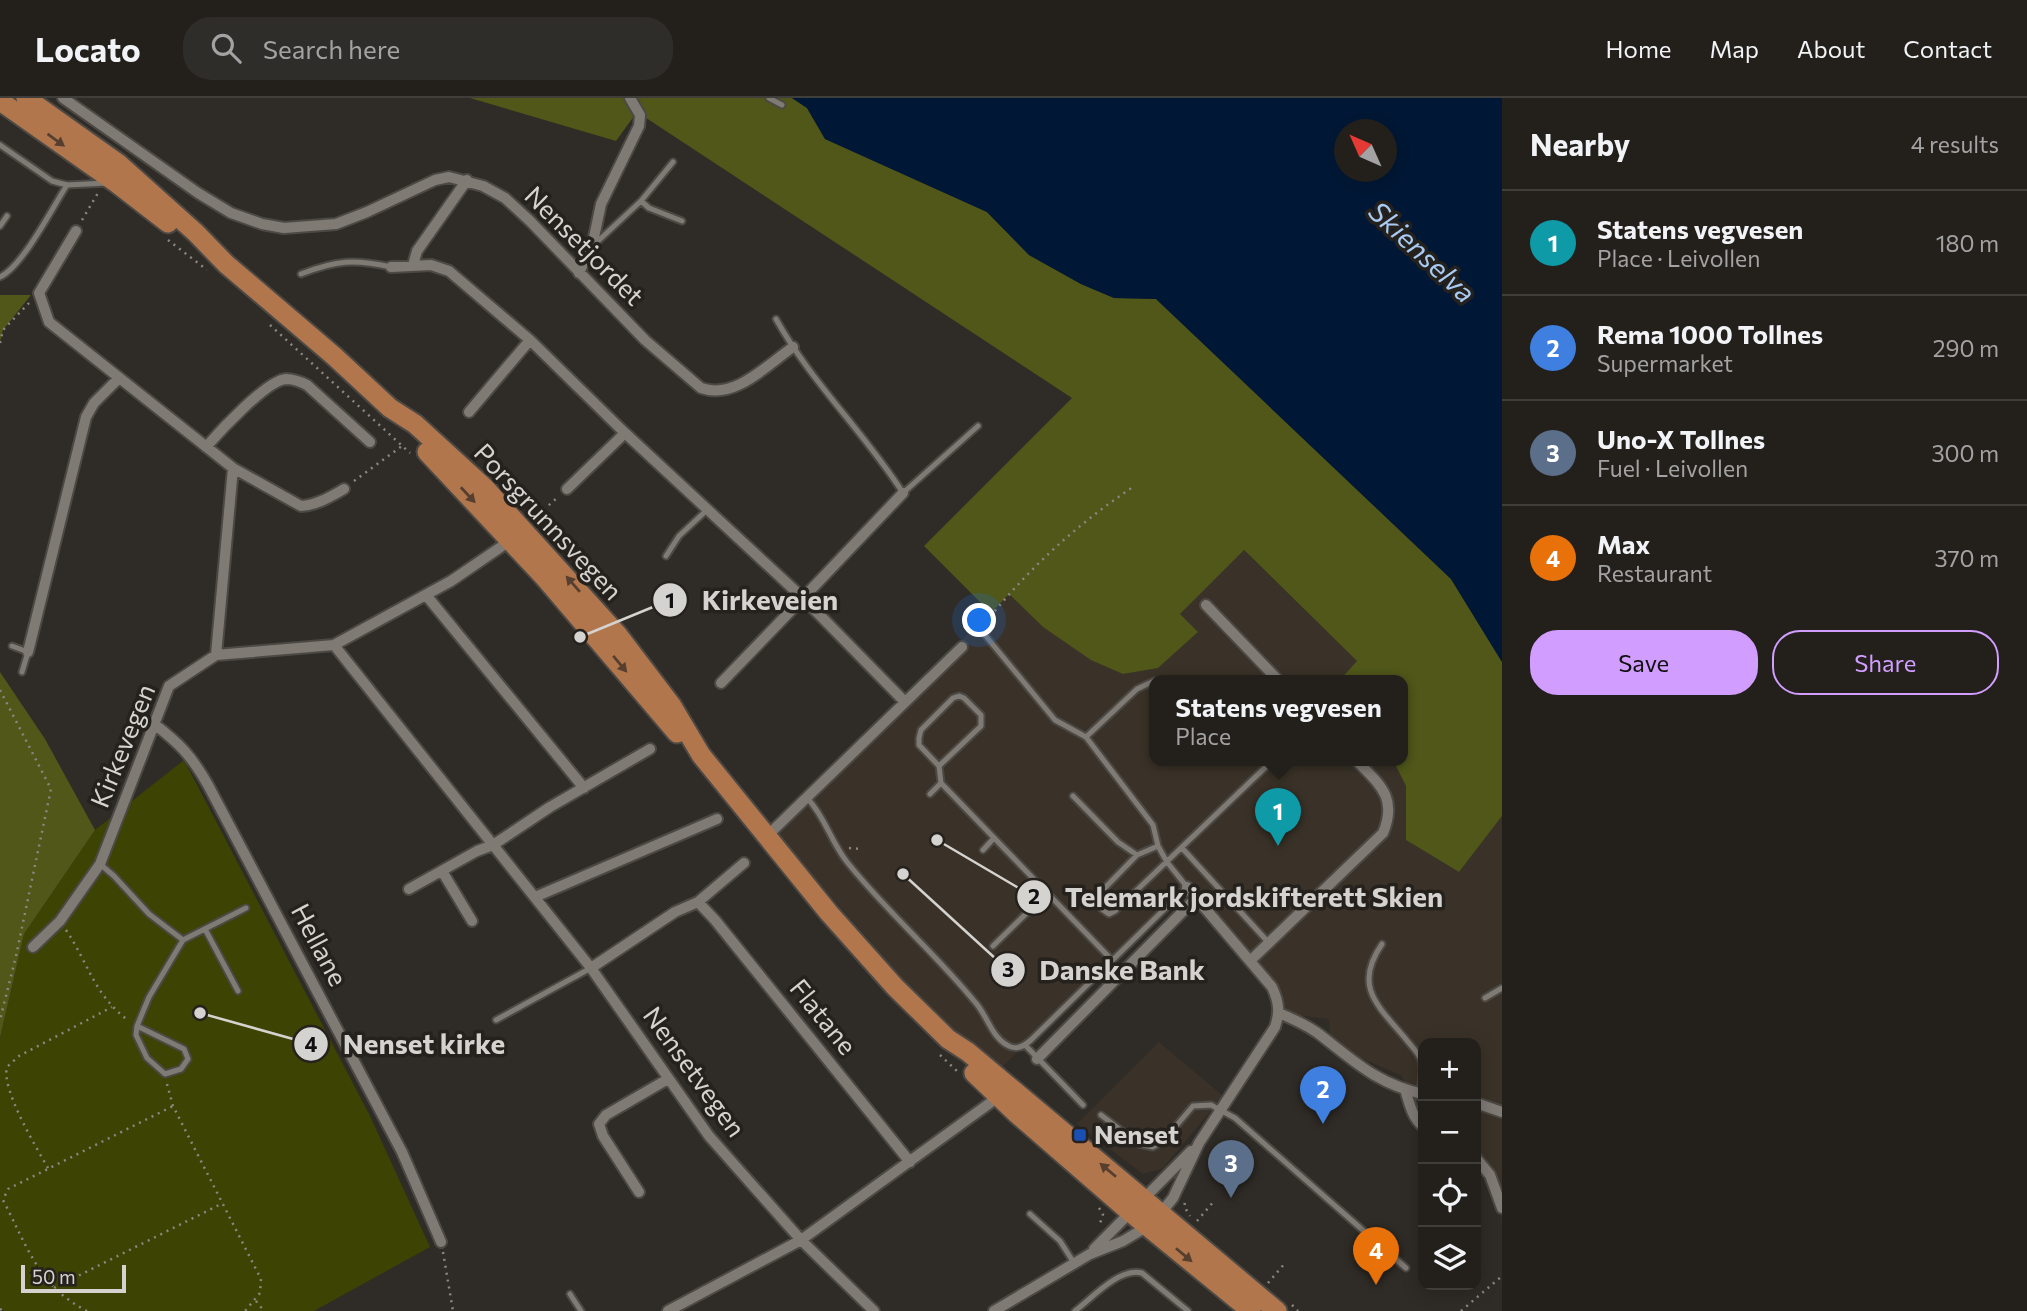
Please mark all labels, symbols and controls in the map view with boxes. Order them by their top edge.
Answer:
search box [183,17,673,80]
text: Locato [35,28,141,69]
icon: search [207,29,245,67]
text: Search here [263,33,400,64]
text: Home [1606,34,1672,63]
text: Map [1710,34,1759,63]
text: About [1797,34,1865,63]
text: Contact [1903,34,1992,63]
north arrow [1334,119,1397,182]
text: Nearby [1530,125,1630,162]
text: 4 results [1911,130,1999,158]
one-way arrow [47,132,65,146]
street label: Nensetjordet [519,179,651,311]
water label: Skienselva [1362,193,1483,309]
text: Statens vegvesen [1597,213,1803,244]
text: 1 [1548,229,1558,257]
text: 180 m [1936,229,1999,257]
text: Place · Leivollen [1597,244,1760,272]
text: Rema 1000 Tollnes [1597,318,1823,349]
text: 2 [1546,334,1560,362]
text: 290 m [1933,334,1999,362]
text: Supermarket [1597,349,1733,377]
text: Uno-X Tollnes [1597,423,1765,454]
street label: Porsgrunnsvegen [469,436,630,606]
text: 3 [1546,439,1560,467]
text: 300 m [1931,439,1999,467]
text: Fuel · Leivollen [1597,454,1748,482]
one-way arrow [460,486,476,503]
text: Max [1597,528,1650,559]
text: 4 [1546,544,1560,572]
text: 370 m [1934,544,1999,572]
text: Restaurant [1597,559,1712,587]
one-way arrow [566,575,581,592]
callout: Kirkeveien [652,576,852,625]
text: Kirkeveien [702,582,838,616]
text: 1 [665,587,675,612]
your location [962,603,996,637]
button: Save [1530,630,1758,695]
button: Share [1772,630,1999,695]
one-way arrow [612,656,627,673]
popup [1149,675,1408,766]
street label: Kirkevegen [83,679,160,812]
text: Statens vegvesen [1175,691,1382,722]
text: Place [1175,722,1231,750]
pin: 1 [1255,788,1301,846]
callout: Telemark jordskifterett Skien [1016,873,1458,922]
text: Telemark jordskifterett Skien [1065,879,1443,913]
text: 2 [1028,883,1040,908]
street label: Hellane [286,898,355,991]
callout: Danske Bank [991,945,1219,994]
text: Danske Bank [1039,952,1205,986]
text: 3 [1002,956,1014,981]
street label: Flatane [784,972,864,1060]
street label: Nensetvegen [638,1000,753,1142]
callout: Nenset kirke [294,1020,519,1069]
text: Nenset kirke [343,1026,505,1060]
text: 4 [305,1031,318,1056]
map controls [1418,1038,1481,1290]
button: + [1418,1038,1481,1101]
pin: 2 [1300,1066,1346,1124]
button: − [1418,1101,1481,1164]
place label: Nenset [1094,1118,1179,1149]
marker: Nenset [1072,1127,1088,1143]
pin: 3 [1208,1140,1254,1198]
one-way arrow [1100,1163,1117,1178]
button: locate [1418,1164,1481,1227]
pin: 4 [1353,1227,1399,1285]
button: layers [1418,1227,1481,1290]
one-way arrow [1175,1248,1193,1263]
scale bar [21,1262,126,1294]
text: 50 m [32,1265,76,1288]

